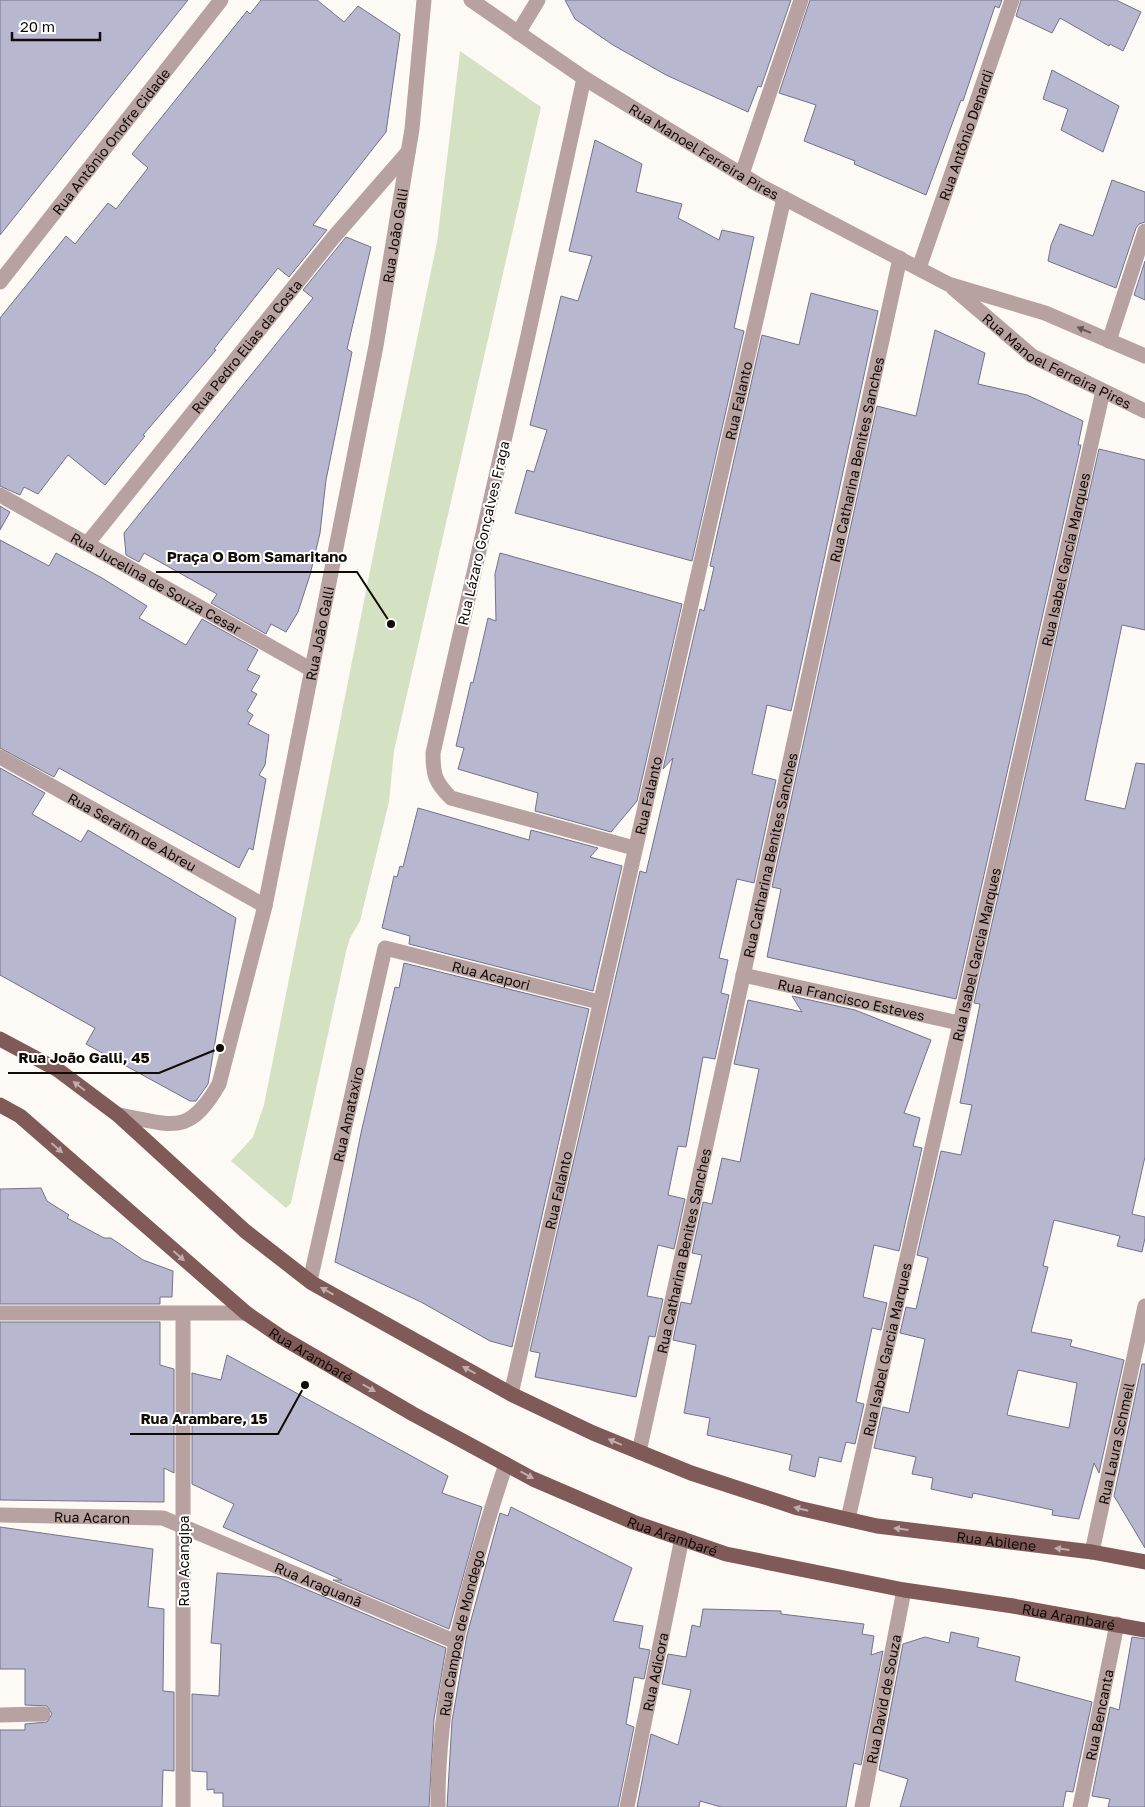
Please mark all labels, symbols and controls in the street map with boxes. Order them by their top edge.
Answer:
scale bar [12,10,100,42]
text: 20 m [20,17,55,35]
street label: Rua Antônio Onofre Cidade [48,65,173,218]
street label: Rua Antônio Denardi [935,67,996,203]
street label: Rua Manoel Ferreira Pires [626,99,782,203]
street label: Rua João Galli [378,187,411,284]
street label: Rua Pedro Elias da Costa [187,276,305,416]
street label: Rua Manoel Ferreira Pires [979,309,1134,412]
one-way arrow [1077,326,1091,334]
street label: Rua Catharina Benites Sanches [825,355,887,564]
street label: Rua Falanto [721,360,755,441]
street label: Rua Lázaro Gonçalves Fraga [453,439,513,627]
street label: Rua Isabel Garcia Marques [1037,471,1093,648]
street label: Rua Jucelina de Souza Cesar [68,528,245,637]
callout: Praça O Bom Samaritano [156,542,357,572]
text: Praça O Bom Samaritano [167,547,347,565]
street label: Rua João Galli [301,585,337,682]
street label: Rua Catharina Benites Sanches [739,751,800,959]
street label: Rua Falanto [630,754,665,836]
street label: Rua Serafim de Abreu [65,789,200,874]
street label: Rua Isabel Garcia Marques [948,866,1004,1043]
street label: Rua Acapori [450,957,532,993]
street label: Rua Francisco Esteves [776,974,927,1024]
callout: Rua João Galli, 45 [8,1043,159,1073]
text: Rua João Galli, 45 [18,1048,150,1066]
street label: Rua Amataxiro [329,1065,367,1164]
one-way arrow [73,1080,86,1091]
one-way arrow [51,1143,64,1154]
street label: Rua Catharina Benites Sanches [652,1146,714,1355]
street label: Rua Falanto [540,1149,575,1231]
one-way arrow [173,1250,186,1261]
street label: Rua Isabel Garcia Marques [859,1261,914,1438]
one-way arrow [321,1287,334,1296]
street label: Rua Arambaré [266,1323,356,1386]
one-way arrow [463,1366,476,1375]
street label: Rua Laura Schmeil [1094,1381,1137,1506]
one-way arrow [363,1384,376,1393]
callout: Rua Arambare, 15 [130,1404,278,1434]
text: Rua Arambare, 15 [140,1409,268,1427]
one-way arrow [608,1438,622,1446]
one-way arrow [520,1471,533,1480]
one-way arrow [793,1504,808,1512]
street label: Rua Acaron [54,1507,130,1526]
street label: Rua Arambaré [625,1512,720,1559]
street label: Rua Acangipa [175,1515,192,1607]
one-way arrow [893,1525,909,1533]
street label: Rua Abilene [956,1527,1037,1554]
one-way arrow [1054,1545,1070,1553]
street label: Rua Campos de Mondego [435,1548,487,1717]
street label: Rua Araguanã [272,1558,365,1610]
street label: Rua Arambaré [1021,1599,1117,1633]
street label: Rua Adicora [638,1631,671,1713]
street label: Rua David de Souza [862,1633,904,1765]
street label: Rua Bencanta [1081,1668,1116,1762]

